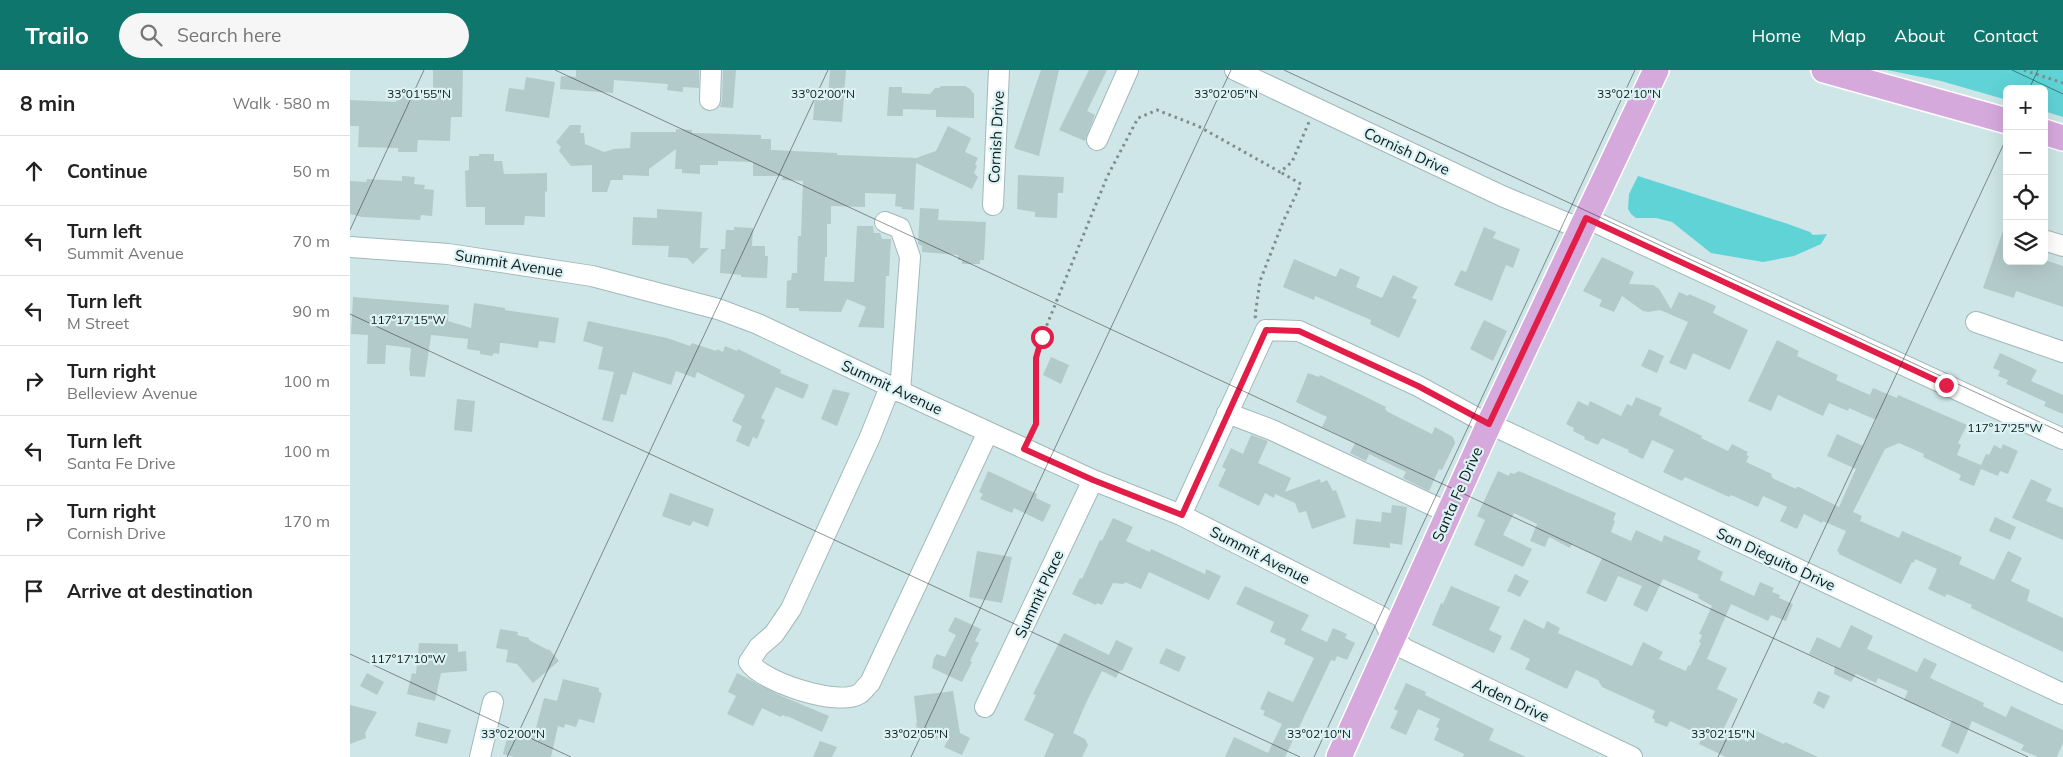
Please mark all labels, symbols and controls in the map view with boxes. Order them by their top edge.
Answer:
search box [119,13,469,58]
text: Trailo [25,20,89,50]
icon: search [137,21,165,49]
text: Search here [177,23,281,47]
text: Home [1751,24,1801,47]
text: Map [1829,24,1866,47]
text: About [1894,24,1945,47]
text: Contact [1973,24,2038,47]
map controls [2003,85,2048,265]
button: + [2003,85,2048,130]
text: 33°01'55"N [387,86,451,101]
text: 33°02'00"N [791,86,855,101]
text: 33°02'05"N [1194,86,1258,101]
text: 33°02'10"N [1597,86,1661,101]
text: 8 min [20,90,75,116]
street label: Cornish Drive [984,90,1008,184]
text: Walk · 580 m [232,93,330,113]
street label: Cornish Drive [1361,123,1453,179]
button: − [2003,130,2048,175]
icon: ahead [20,157,48,185]
text: Continue [67,159,147,183]
text: 50 m [293,161,330,181]
button: locate [2003,175,2048,220]
text: Turn left [67,219,142,243]
button: layers [2003,220,2048,265]
icon: left [20,227,48,255]
text: 70 m [293,231,330,251]
text: Summit Avenue [67,243,184,263]
street label: Summit Avenue [454,245,564,281]
text: Turn left [67,289,142,313]
icon: left [20,297,48,325]
text: 90 m [293,301,330,321]
text: 117°17'15"W [370,312,446,327]
text: M Street [67,313,129,333]
route start [1031,326,1054,349]
street label: Summit Avenue [838,355,946,419]
text: Turn right [67,359,156,383]
icon: right [20,367,48,395]
text: 100 m [283,371,330,391]
route end [1935,374,1958,397]
text: Belleview Avenue [67,383,198,403]
text: 117°17'25"W [1967,420,2043,435]
text: Turn left [67,429,142,453]
icon: left [20,437,48,465]
text: 100 m [283,441,330,461]
street label: Santa Fe Drive [1428,444,1486,544]
text: Santa Fe Drive [67,453,176,473]
text: Turn right [67,499,156,523]
icon: right [20,507,48,535]
text: 170 m [283,511,330,531]
street label: Summit Avenue [1207,522,1313,588]
text: Cornish Drive [67,523,166,543]
street label: San Dieguito Drive [1713,523,1839,595]
street label: Summit Place [1010,547,1068,641]
icon: arrive [20,577,48,605]
text: Arrive at destination [67,579,253,603]
text: 117°17'10"W [370,651,446,666]
street label: Arden Drive [1470,674,1552,726]
text: 33°02'00"N [481,726,545,741]
text: 33°02'05"N [884,726,948,741]
text: 33°02'10"N [1287,726,1351,741]
text: 33°02'15"N [1691,726,1755,741]

